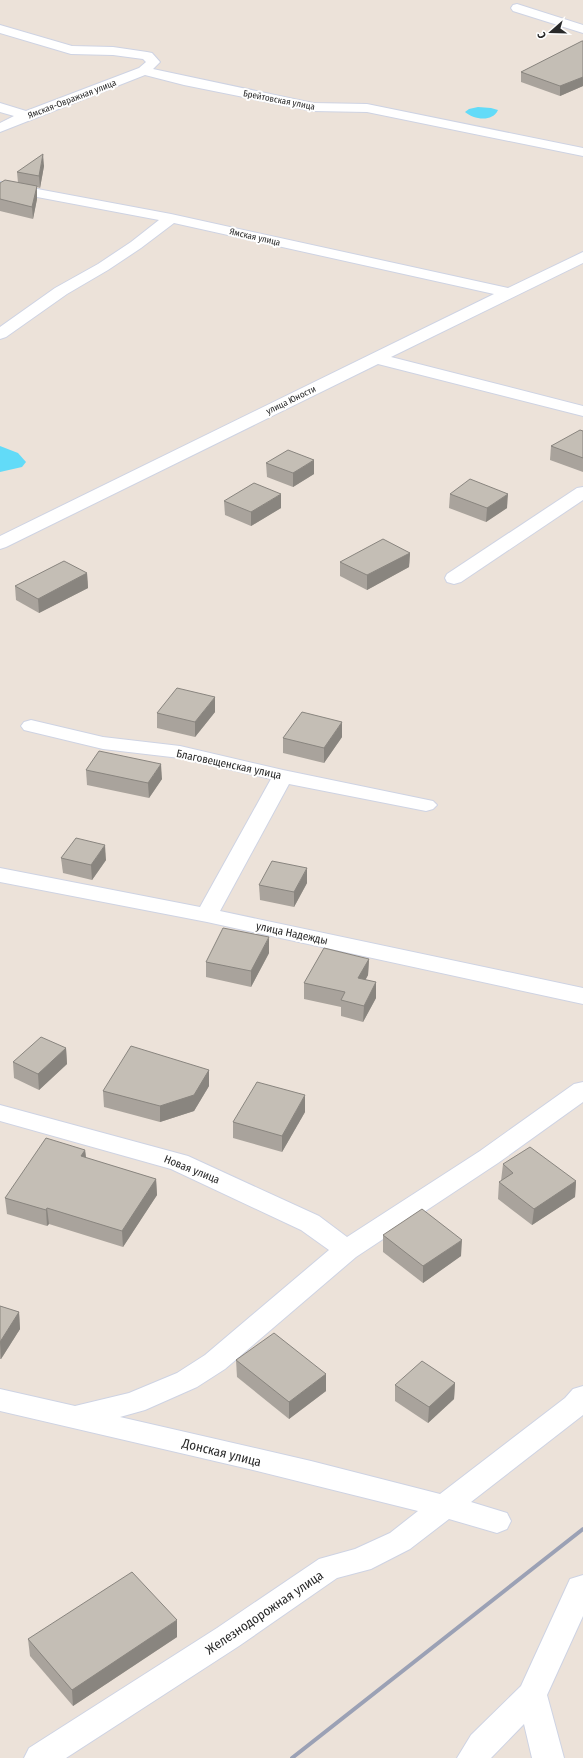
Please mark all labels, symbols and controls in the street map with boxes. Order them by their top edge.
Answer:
north arrow [531,12,571,52]
text: С [535,30,549,40]
street label: Ямская-Овражная улица [26,77,118,120]
street label: Брейтовская улица [242,88,316,112]
street label: Ямская улица [229,226,282,248]
street label: улица Юности [265,384,318,416]
street label: Благовещенская улица [175,747,283,782]
street label: улица Надежды [255,920,329,947]
street label: Новая улица [162,1152,222,1187]
street label: Донская улица [180,1435,263,1470]
street label: Железнодорожная улица [203,1567,326,1657]

